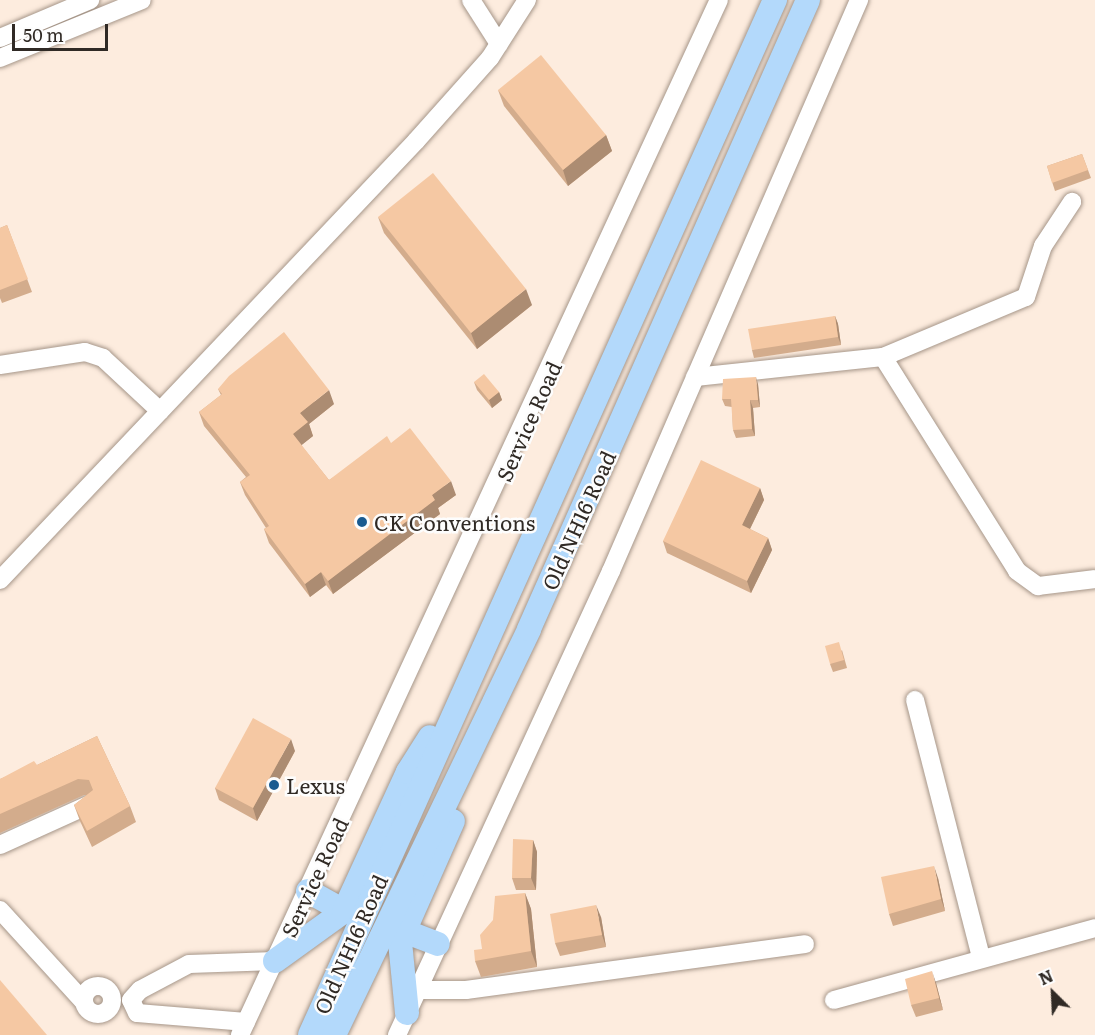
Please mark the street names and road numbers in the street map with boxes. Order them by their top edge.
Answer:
street label: Service Road [490,357,566,485]
street label: Old NH16 Road [536,446,620,594]
street label: Service Road [275,813,353,941]
street label: Old NH16 Road [308,870,392,1018]

